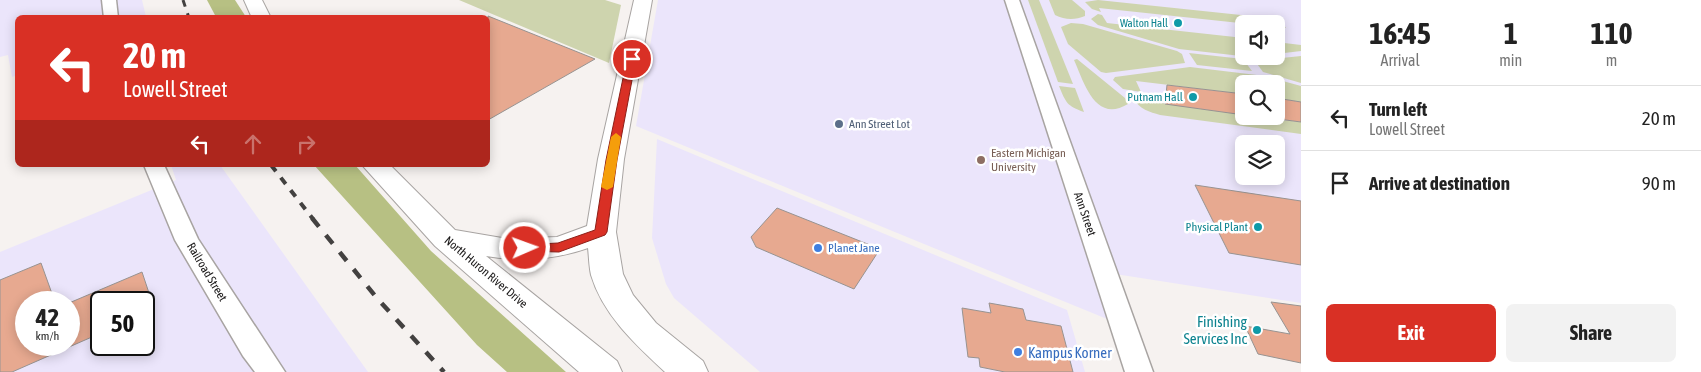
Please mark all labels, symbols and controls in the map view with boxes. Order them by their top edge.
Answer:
map controls [1235,15,1285,185]
button: sound [1235,15,1285,65]
text: 16:45 [1369,16,1431,50]
text: 1 [1504,16,1518,50]
text: 110 [1590,16,1633,50]
place label: Walton Hall [1120,17,1168,29]
marker: Walton Hall [1172,17,1184,29]
icon: left [40,35,105,100]
text: 20 m [123,35,186,75]
pin [611,38,653,80]
icon: arrive [618,45,646,73]
text: Arrival [1381,51,1420,69]
text: min [1499,51,1522,69]
text: m [1606,51,1617,69]
button: search [1235,75,1285,125]
text: Lowell Street [123,76,227,102]
place label: Putnam Hall [1127,90,1184,104]
marker: Putnam Hall [1187,91,1199,103]
text: Turn left [1369,98,1427,120]
icon: left [1326,104,1354,132]
text: 20 m [1642,107,1676,129]
place label: Ann Street Lot [849,117,910,131]
marker: Ann Street Lot [833,118,845,130]
text: Lowell Street [1369,120,1445,138]
icon: left [186,130,214,158]
icon: ahead [239,130,267,158]
icon: right [292,130,320,158]
button: layers [1235,135,1285,185]
place label: Eastern Michigan University [991,146,1066,174]
marker: Eastern Michigan University [975,154,987,166]
icon: arrive [1326,169,1354,197]
text: Arrive at destination [1369,172,1510,194]
text: 90 m [1642,172,1676,194]
street label: Ann Street [1071,190,1099,238]
place label: Physical Plant [1186,220,1249,234]
position arrow [498,221,550,273]
marker: Physical Plant [1252,221,1264,233]
street label: North Huron River Drive [442,233,530,311]
street label: Railroad Street [184,240,230,304]
place label: Planet Jane [828,241,880,255]
marker: Planet Jane [812,242,824,254]
speed limit sign: 50 [90,291,155,356]
text: 42 [36,303,59,331]
button: Exit [1326,304,1496,362]
button: Share [1506,304,1676,362]
place label: Finishing Services Inc [1183,313,1248,347]
marker: Finishing Services Inc [1251,324,1263,336]
text: km/h [36,329,59,343]
place label: Kampus Korner [1028,344,1112,361]
marker: Kampus Korner [1012,346,1024,358]

